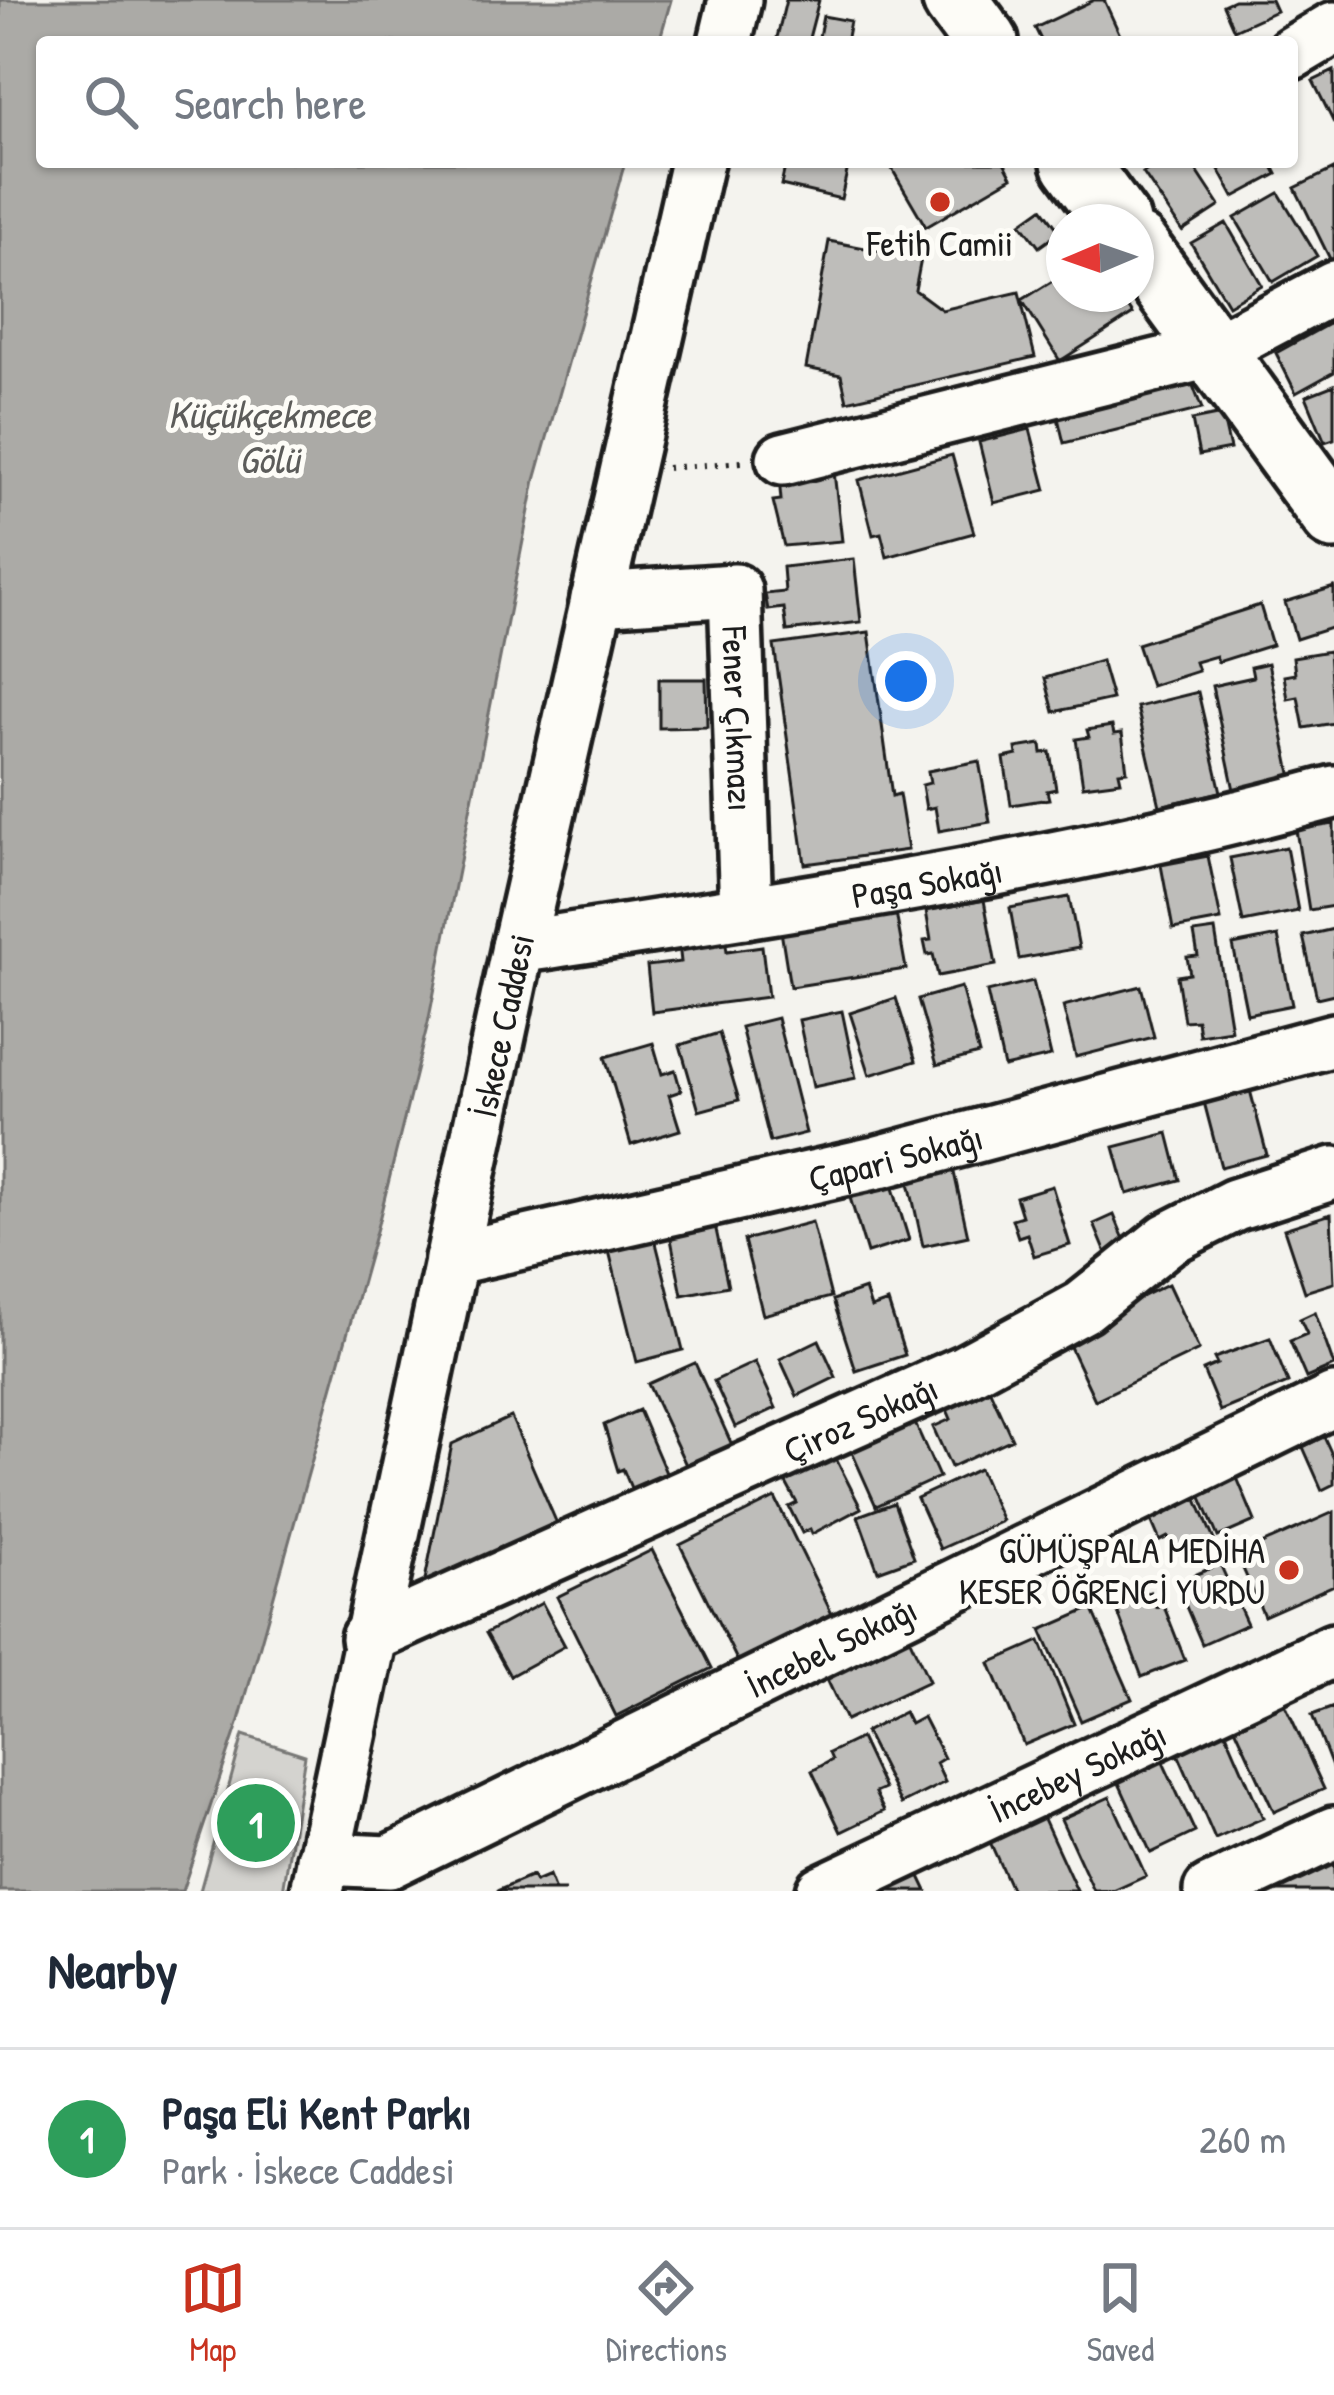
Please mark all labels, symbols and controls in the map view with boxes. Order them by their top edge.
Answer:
search box [36,36,1298,168]
icon: search [78,69,144,135]
text: Search here [174,72,366,133]
marker: Fetih Camii [927,189,953,215]
north arrow [1046,204,1154,312]
place label: Fetih Camii [866,218,1013,267]
water label: Küçükçekmece Gölü [168,387,372,485]
street label: Fener Çıkmazı [712,624,767,812]
your location [876,651,936,711]
street label: Paşa Sokağı [848,844,1006,919]
street label: İskece Caddesi [458,929,545,1122]
street label: Çapari Sokağı [804,1111,988,1202]
street label: Çiroz Sokağı [775,1362,945,1474]
place label: GÜMÜŞPALA MEDİHA KESER ÖĞRENCİ YURDU [959,1525,1265,1615]
marker: GÜMÜŞPALA MEDİHA KESER ÖĞRENCİ YURDU [1276,1557,1302,1583]
street label: İncebel Sokağı [737,1583,924,1708]
street label: İncebey Sokağı [981,1708,1174,1834]
pin: 1 [217,1778,295,1868]
text: Nearby [48,1935,178,2004]
text: Paşa Eli Kent Parkı [162,2082,472,2143]
text: 1 [80,2112,94,2165]
text: 260 m [1199,2112,1286,2165]
text: Park · İskece Caddesi [162,2143,455,2196]
tab: Map [180,2255,246,2371]
tab: Directions [606,2255,727,2371]
tab: Saved [1087,2255,1154,2371]

